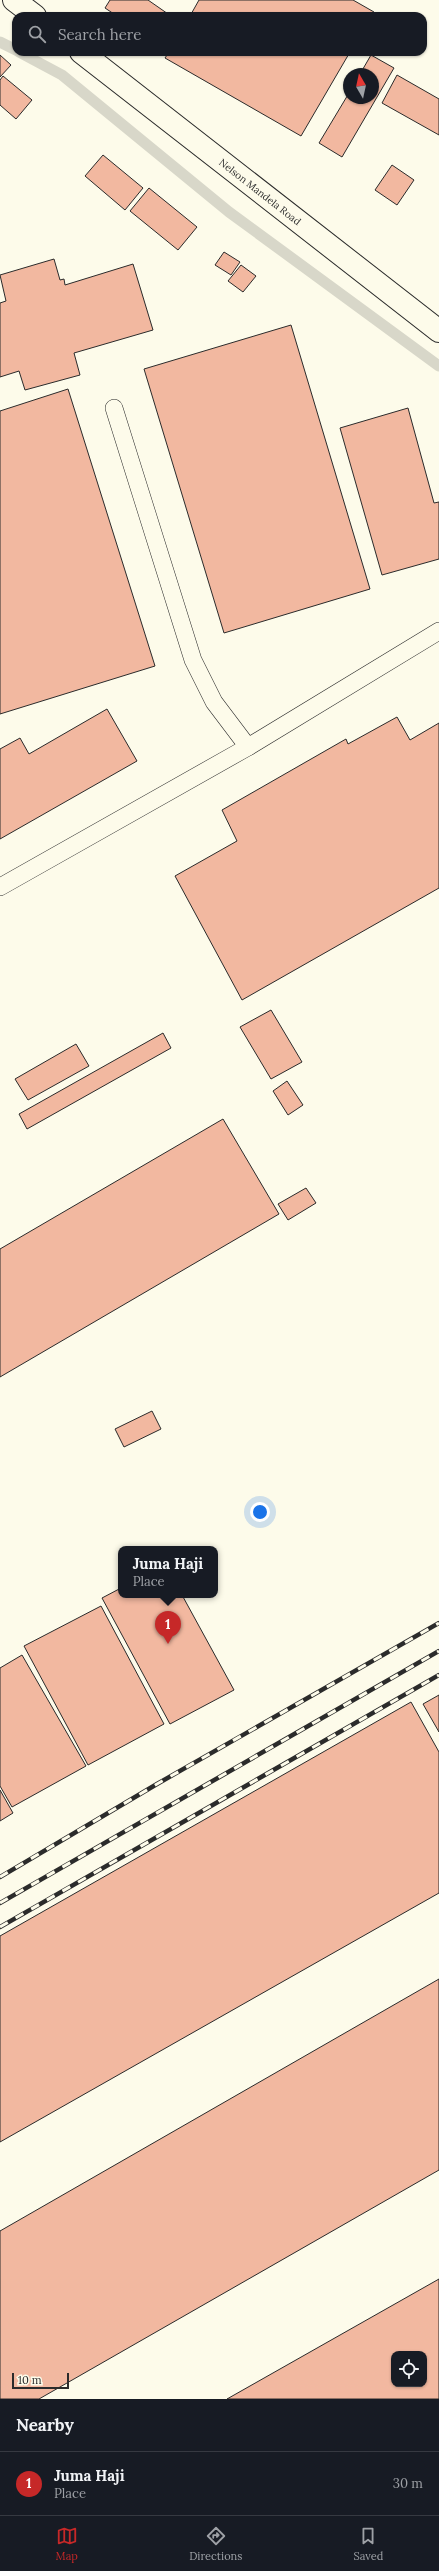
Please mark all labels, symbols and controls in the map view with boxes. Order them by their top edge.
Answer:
search box [12,12,427,56]
icon: search [26,23,48,45]
text: Search here [58,25,141,44]
north arrow [343,68,379,104]
street label: Nelson Mandela Road [216,156,304,228]
your location [250,1502,270,1522]
popup [118,1546,218,1598]
text: Juma Haji [133,1554,203,1573]
text: Place [133,1573,165,1590]
pin: 1 [155,1611,181,1644]
map controls [391,2351,427,2387]
button: locate [391,2351,427,2387]
scale bar [12,2371,69,2390]
text: 10 m [18,2373,42,2387]
text: Nearby [16,2414,74,2436]
text: Juma Haji [54,2466,125,2485]
text: 1 [26,2475,32,2492]
text: 30 m [393,2475,423,2492]
text: Place [54,2485,86,2502]
tab: Map [56,2525,78,2563]
tab: Directions [189,2525,242,2563]
tab: Saved [354,2525,383,2563]

